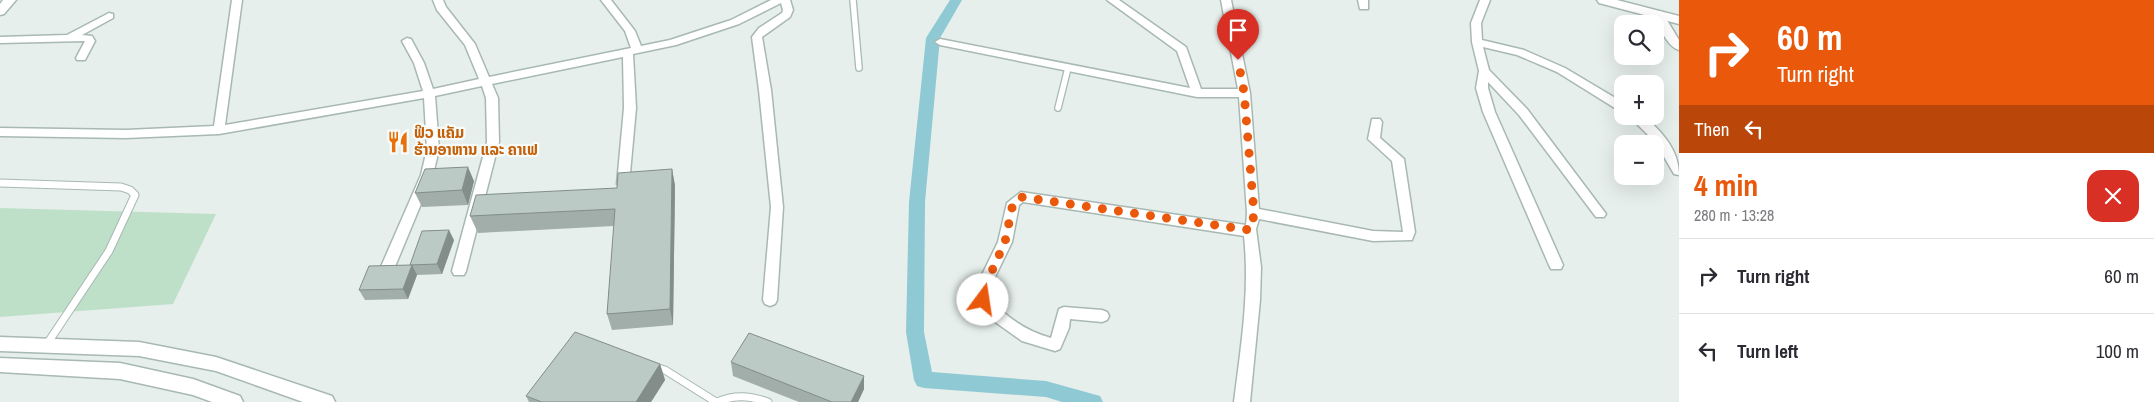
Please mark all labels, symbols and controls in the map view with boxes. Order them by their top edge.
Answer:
pin [1217,9,1259,60]
text: 60 m [1777,14,1842,61]
map controls [1614,15,1664,185]
button: search [1614,15,1664,65]
icon: arrive [1224,16,1252,44]
icon: right [1694,20,1759,85]
text: Turn right [1777,59,1854,89]
button: + [1614,75,1664,125]
icon: left [1740,115,1768,143]
text: Then [1694,116,1730,142]
place label: ຟິວ ແຄັມ ຮ້ານອາຫານ ແລະ ຄາເຟ [414,122,538,160]
restaurant icon: ຟິວ ແຄັມ ຮ້ານອາຫານ ແລະ ຄາເຟ [385,129,411,155]
button: − [1614,135,1664,185]
text: 4 min [1694,165,1758,205]
button: close [2087,170,2139,222]
text: 280 m · 13:28 [1694,204,1774,226]
icon: right [1694,262,1722,290]
text: Turn right [1737,263,1809,289]
text: 60 m [2104,263,2139,289]
position arrow [956,273,1008,325]
icon: left [1694,337,1722,365]
text: Turn left [1737,338,1798,364]
text: 100 m [2096,338,2139,364]

